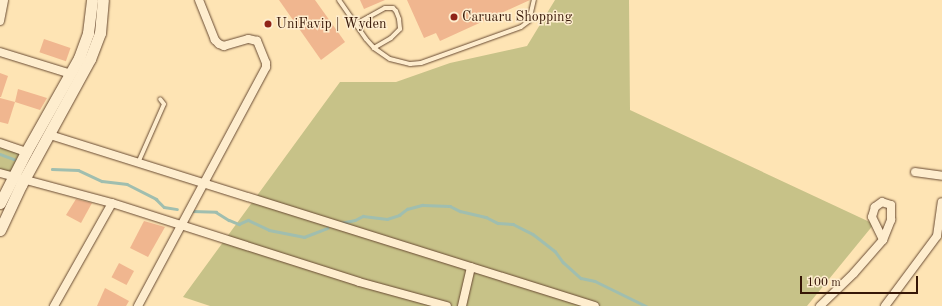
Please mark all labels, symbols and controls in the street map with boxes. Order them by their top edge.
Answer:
place label: Caruaru Shopping [462,9,572,25]
marker: Caruaru Shopping [449,12,459,22]
place label: UniFavip | Wyden [276,16,387,32]
marker: UniFavip | Wyden [263,19,273,29]
scale bar [802,268,920,294]
text: 100 m [807,277,841,289]

